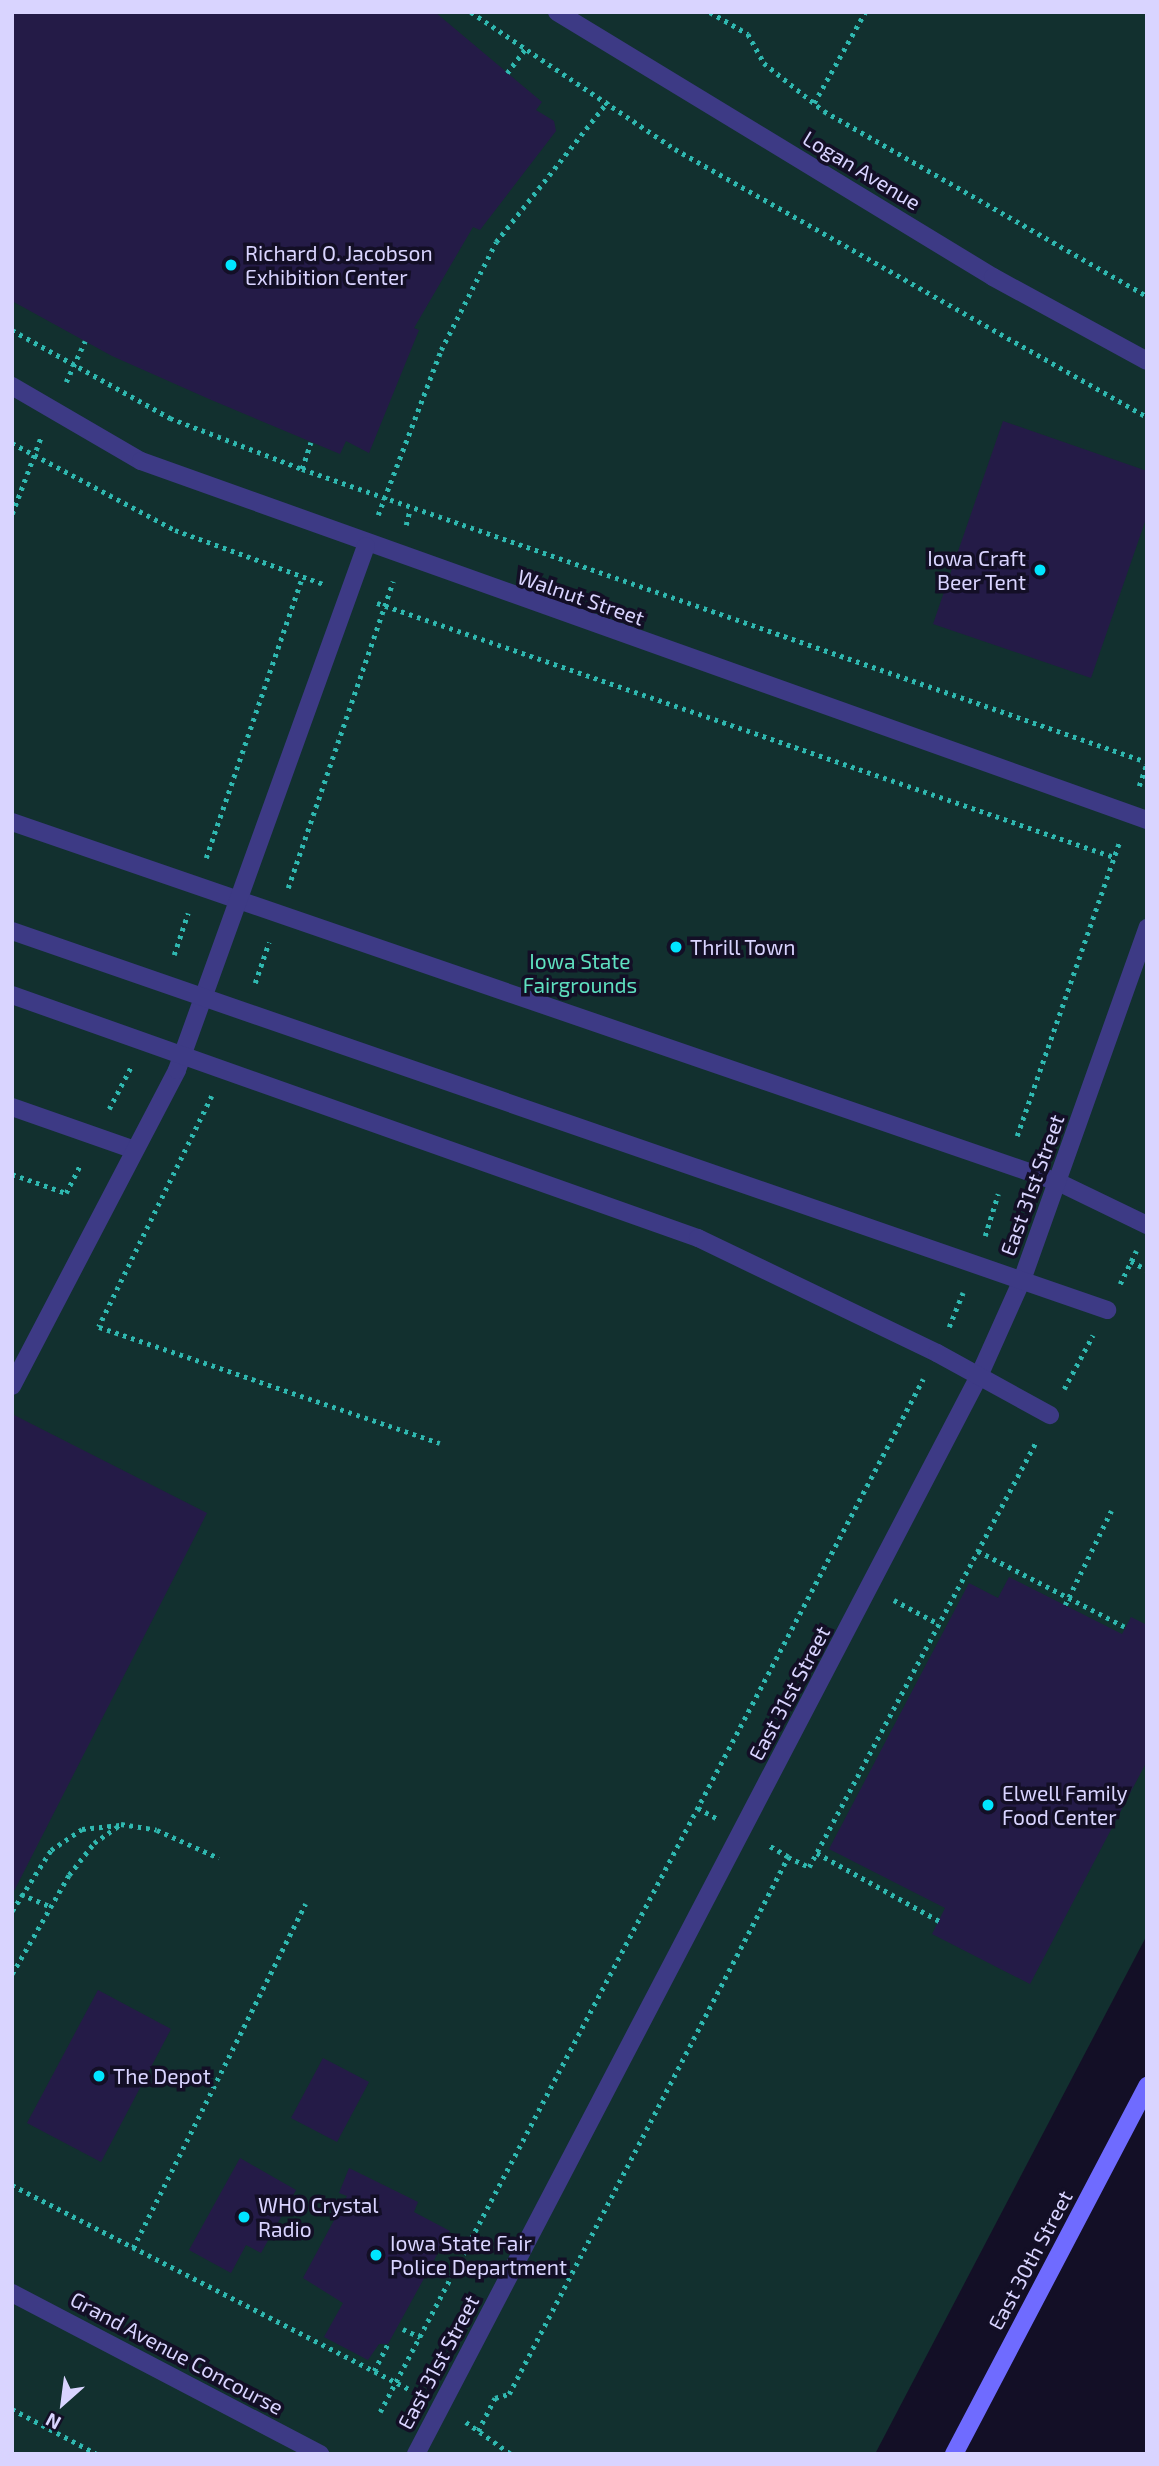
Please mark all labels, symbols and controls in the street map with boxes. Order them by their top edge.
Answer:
street label: Logan Avenue [798,125,926,215]
place label: Richard O. Jacobson Exhibition Center [245,240,433,290]
marker: Richard O. Jacobson Exhibition Center [223,257,239,273]
place label: Iowa Craft Beer Tent [927,545,1026,595]
marker: Iowa Craft Beer Tent [1032,562,1048,578]
street label: Walnut Street [514,563,648,631]
place label: Thrill Town [690,934,796,960]
marker: Thrill Town [668,939,684,955]
park label: Iowa State Fairgrounds [523,948,637,998]
street label: East 31st Street [995,1111,1069,1259]
street label: East 31st Street [743,1622,835,1764]
place label: Elwell Family Food Center [1002,1780,1128,1830]
marker: Elwell Family Food Center [980,1797,996,1813]
place label: The Depot [113,2063,211,2089]
marker: The Depot [91,2068,107,2084]
street label: East 30th Street [983,2186,1077,2334]
place label: WHO Crystal Radio [258,2192,379,2242]
marker: WHO Crystal Radio [236,2209,252,2225]
place label: Iowa State Fair Police Department [390,2230,567,2280]
marker: Iowa State Fair Police Department [368,2247,384,2263]
street label: Grand Avenue Concourse [66,2286,288,2420]
street label: East 31st Street [392,2291,484,2433]
north arrow [28,2368,98,2438]
text: N [41,2409,64,2435]

